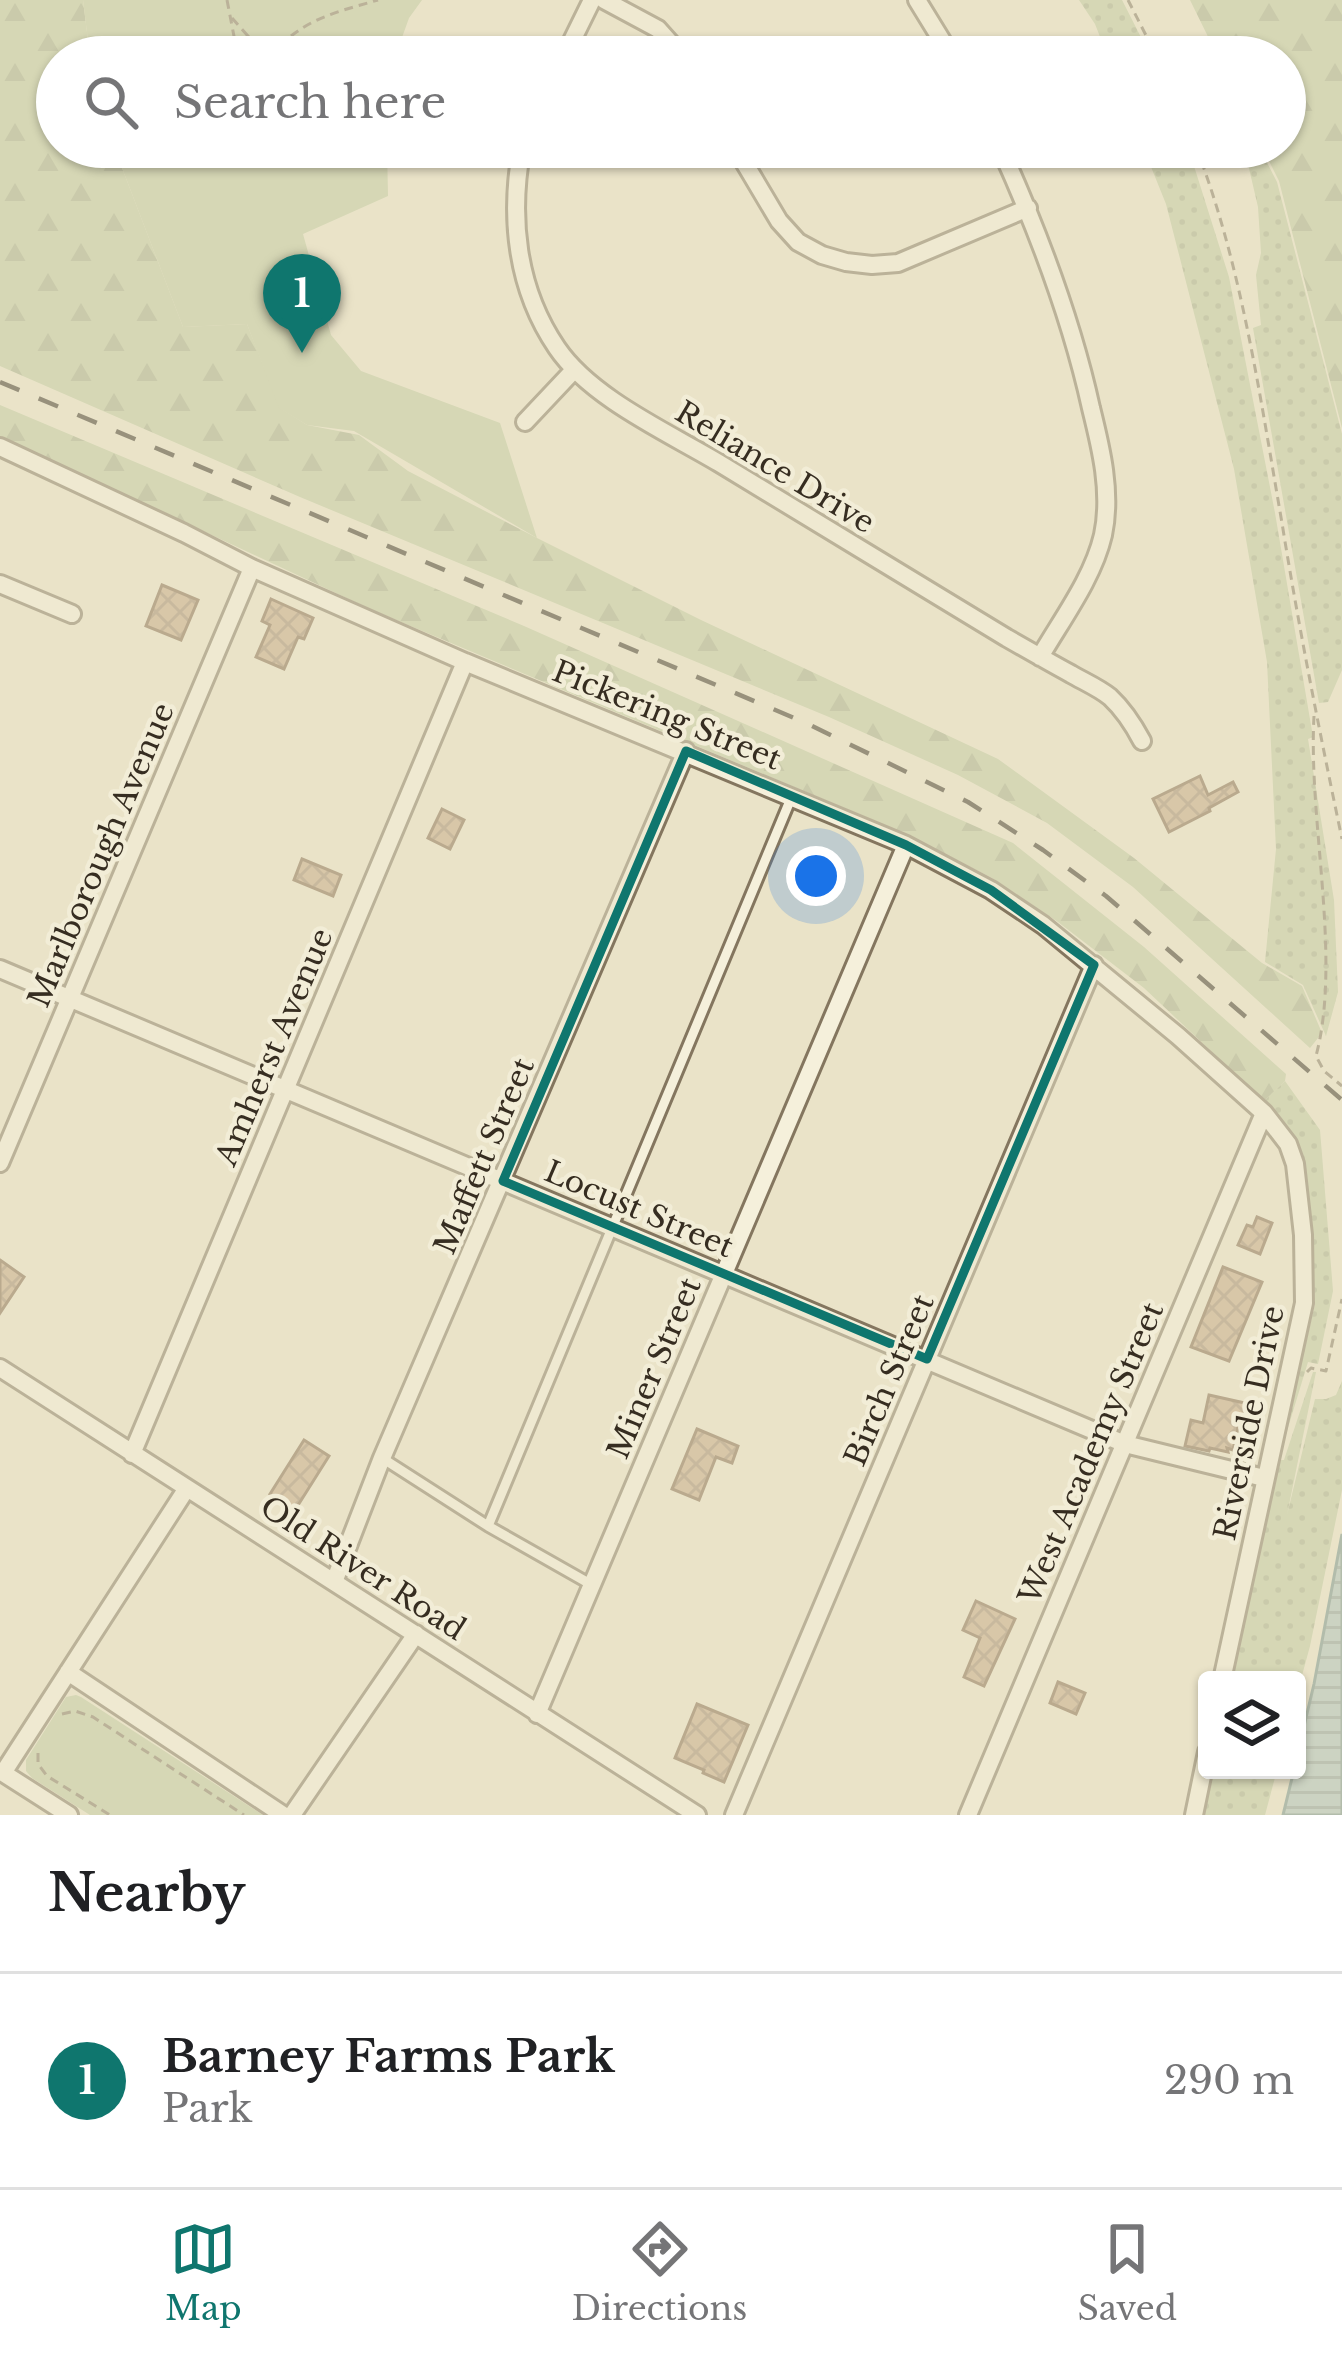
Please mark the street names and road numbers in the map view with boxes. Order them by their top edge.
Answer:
street label: Reliance Drive [669,393,881,541]
street label: Pickering Street [547,652,787,778]
street label: Marlborough Avenue [20,697,182,1013]
street label: Amherst Avenue [207,923,341,1172]
street label: Maffett Street [426,1052,542,1260]
street label: Locust Street [539,1153,740,1266]
street label: Miner Street [599,1271,709,1464]
street label: Birch Street [836,1288,942,1471]
street label: West Academy Street [1010,1296,1172,1610]
street label: Riverside Drive [1206,1303,1292,1543]
street label: Old River Road [253,1488,473,1648]

